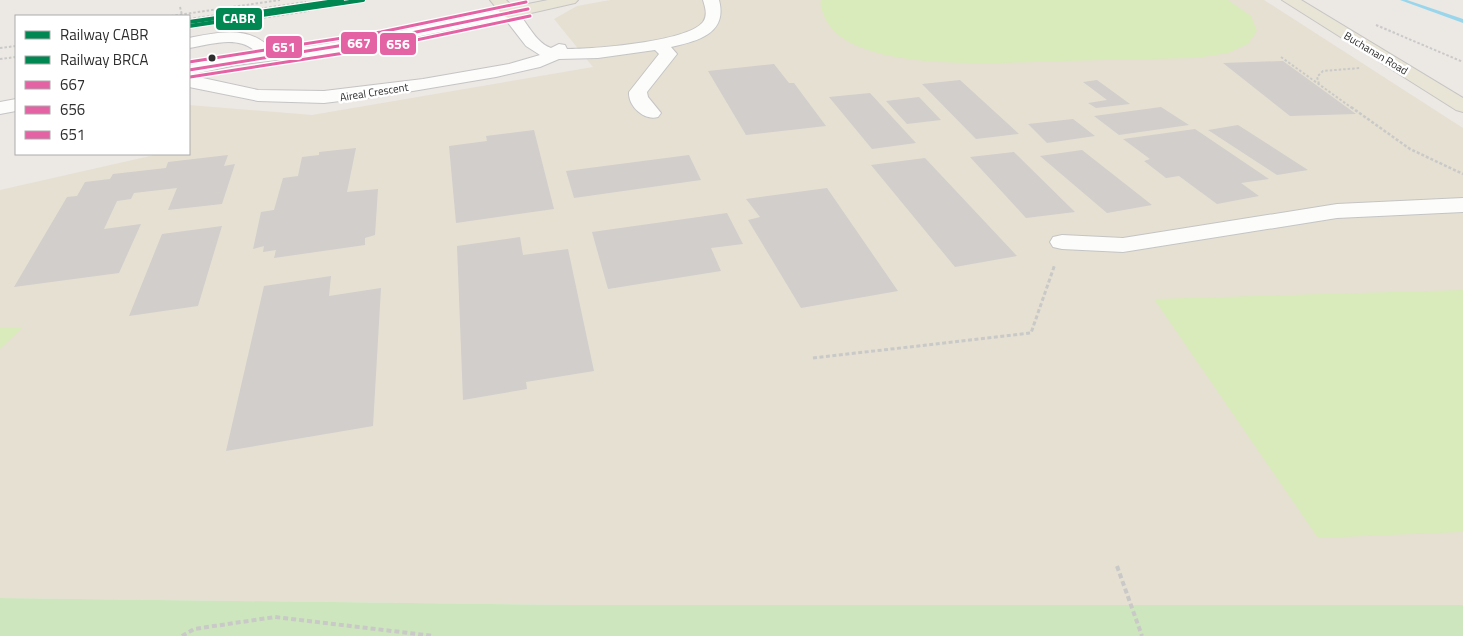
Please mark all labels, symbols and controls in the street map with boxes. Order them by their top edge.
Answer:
line badge: CABR [215,7,263,31]
text: CABR [222,7,256,28]
legend [15,15,190,155]
text: Railway CABR [60,23,148,46]
street label: Buchanan Road [1341,28,1411,79]
line badge: 667 [340,31,378,55]
text: 667 [347,32,371,53]
line badge: 656 [379,32,417,56]
text: 656 [386,33,410,54]
line badge: 651 [265,35,303,59]
text: 651 [272,36,296,57]
text: Railway BRCA [60,48,148,71]
unlabelled marker [207,53,217,63]
text: 667 [60,73,85,96]
street label: Aireal Crescent [339,79,409,105]
text: 656 [60,98,85,121]
text: 651 [60,123,85,146]

